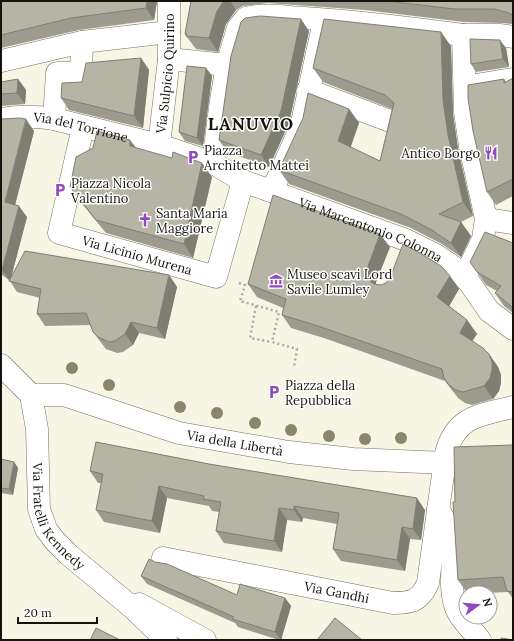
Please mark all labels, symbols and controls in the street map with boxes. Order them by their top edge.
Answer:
street label: Via Sulpicio Quirino [152,13,178,135]
street label: Via del Torrione [32,109,130,146]
district label: LANUVIO [208,113,294,135]
place label: Piazza Architetto Mattei [203,142,309,174]
place label: Antico Borgo [401,145,480,162]
restaurant icon: Antico Borgo [483,145,499,161]
parking icon: Piazza Architetto Mattei [185,149,201,165]
place label: Piazza Nicola Valentino [70,175,151,207]
parking icon: Piazza Nicola Valentino [52,182,68,198]
street label: Via Marcantonio Colonna [295,194,446,266]
place label: Santa Maria Maggiore [156,205,228,237]
church icon: Santa Maria Maggiore [137,212,153,228]
street label: Via Licinio Murena [79,232,194,279]
place label: Museo scavi Lord Savile Lumley [287,266,392,298]
museum icon: Museo scavi Lord Savile Lumley [268,273,284,289]
place label: Piazza della Repubblica [285,377,355,409]
parking icon: Piazza della Repubblica [266,384,282,400]
street label: Via della Libertà [185,426,285,460]
street label: Via Fratelli Kennedy [29,462,88,574]
street label: Via Gandhi [302,578,371,607]
north arrow [458,585,498,625]
text: N [480,596,496,609]
scale bar [18,599,97,625]
text: 20 m [24,605,52,620]

